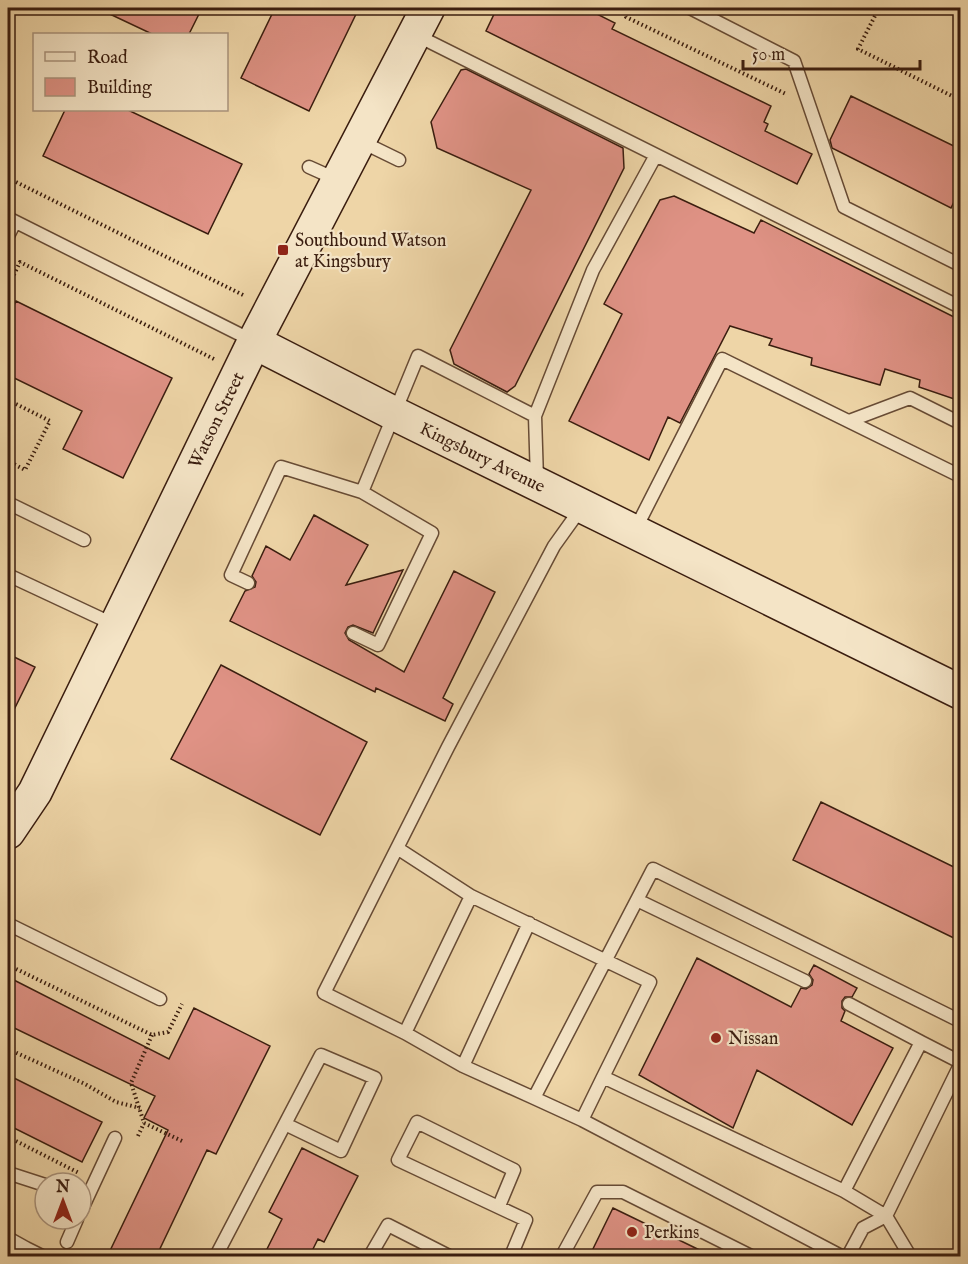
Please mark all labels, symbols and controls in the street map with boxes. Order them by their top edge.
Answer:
legend [33,33,228,111]
scale bar [743,33,920,71]
text: 50 m [752,44,785,67]
text: Road [87,47,128,70]
text: Building [87,77,152,100]
place label: Southbound Watson at Kingsbury [295,230,447,274]
marker: Southbound Watson at Kingsbury [276,243,290,257]
street label: Watson Street [184,369,251,473]
street label: Kingsbury Avenue [415,418,548,499]
place label: Nissan [728,1028,779,1051]
marker: Nissan [709,1031,723,1045]
north arrow [33,1171,93,1231]
text: N [55,1178,70,1198]
place label: Perkins [644,1222,699,1245]
marker: Perkins [625,1225,639,1239]

